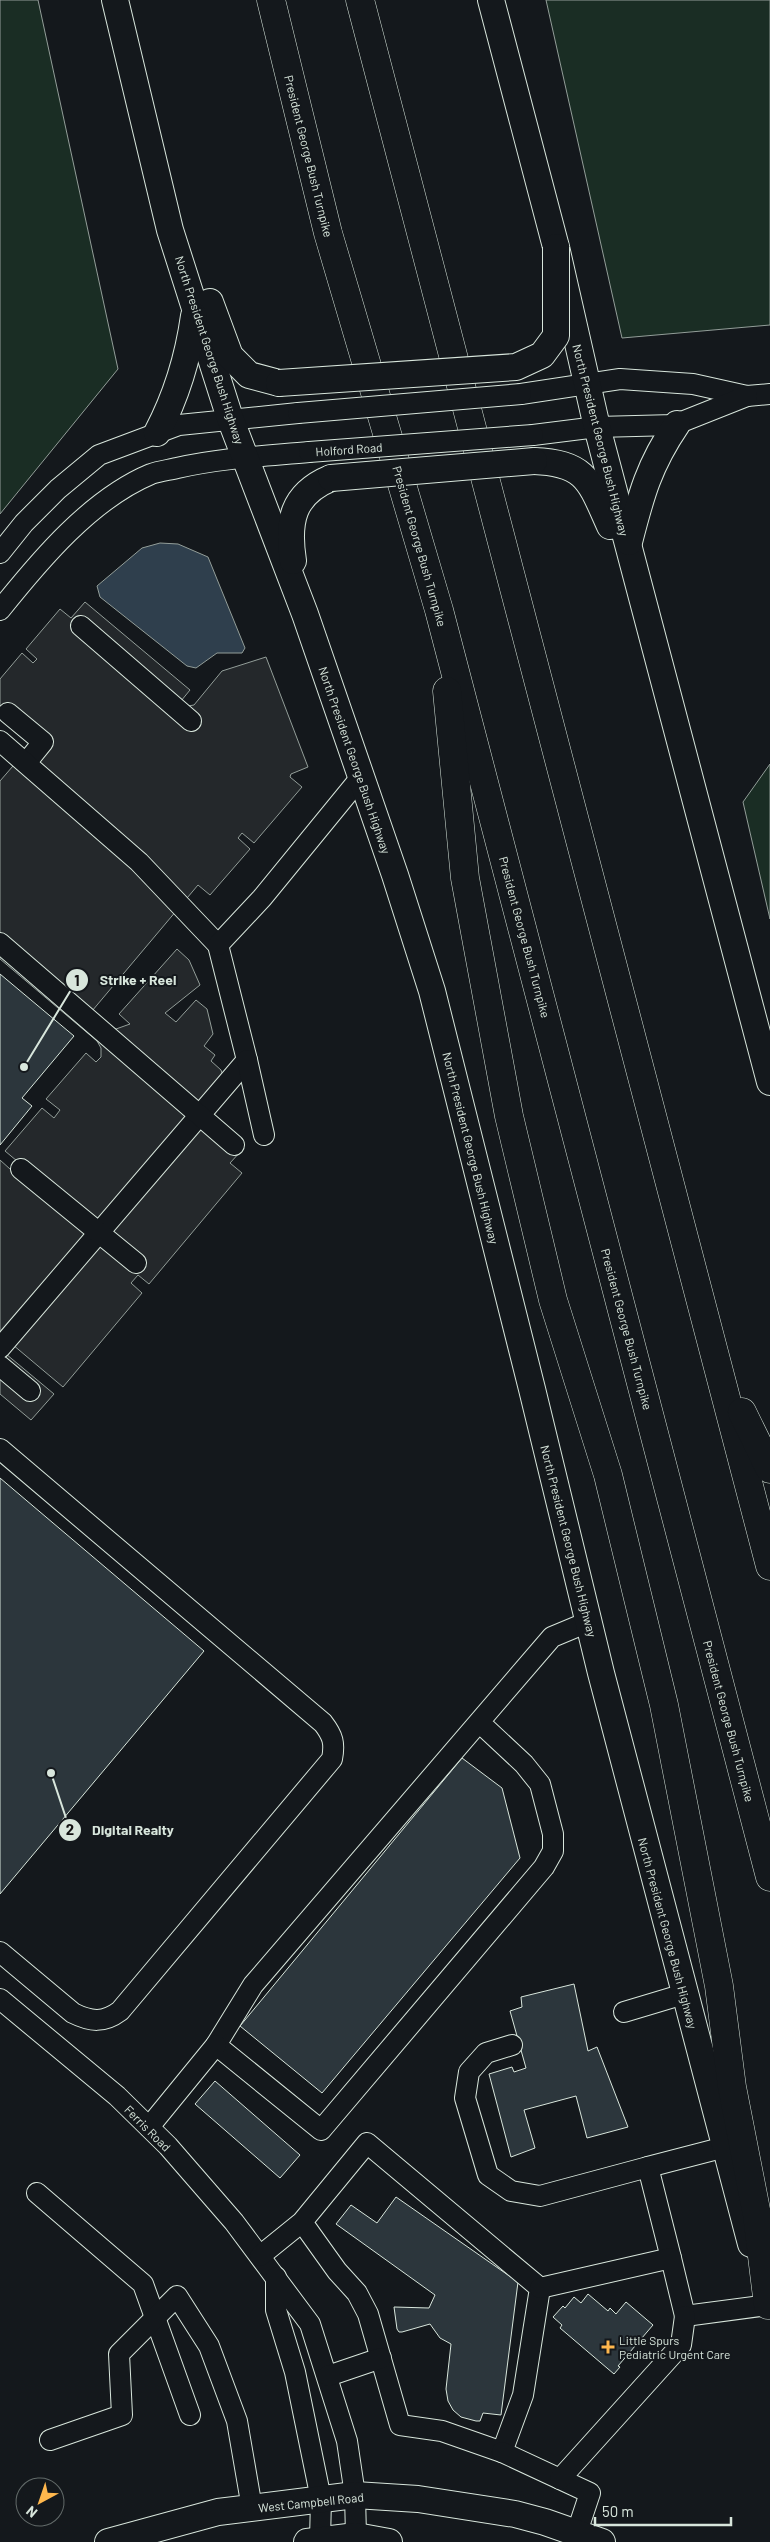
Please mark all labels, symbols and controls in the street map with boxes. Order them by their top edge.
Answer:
street label: President George Bush Turnpike [282,74,336,238]
street label: North President George Bush Highway [173,254,247,446]
street label: North President George Bush Highway [570,343,632,538]
street label: Holford Road [315,440,383,458]
street label: President George Bush Turnpike [390,464,450,628]
street label: North President George Bush Highway [316,665,394,856]
street label: President George Bush Turnpike [497,855,553,1019]
callout: Strike + Reel [65,966,187,995]
text: 1 [74,971,80,989]
text: Strike + Reel [100,971,176,988]
street label: North President George Bush Highway [440,1051,502,1246]
street label: President George Bush Turnpike [599,1247,655,1411]
street label: North President George Bush Highway [538,1444,600,1639]
street label: President George Bush Turnpike [701,1639,757,1803]
callout: Digital Realty [57,1815,184,1844]
text: 2 [66,1820,74,1838]
text: Digital Realty [92,1821,174,1838]
street label: North President George Bush Highway [636,1836,700,2030]
street label: Ferris Road [122,2102,174,2154]
place label: Little Spurs Pediatric Urgent Care [619,2333,731,2361]
marker: Little Spurs Pediatric Urgent Care [601,2340,615,2354]
north arrow [15,2477,65,2527]
street label: West Campbell Road [258,2490,364,2514]
scale bar [595,2494,731,2526]
text: 50 m [602,2502,634,2520]
text: N [22,2503,40,2522]

